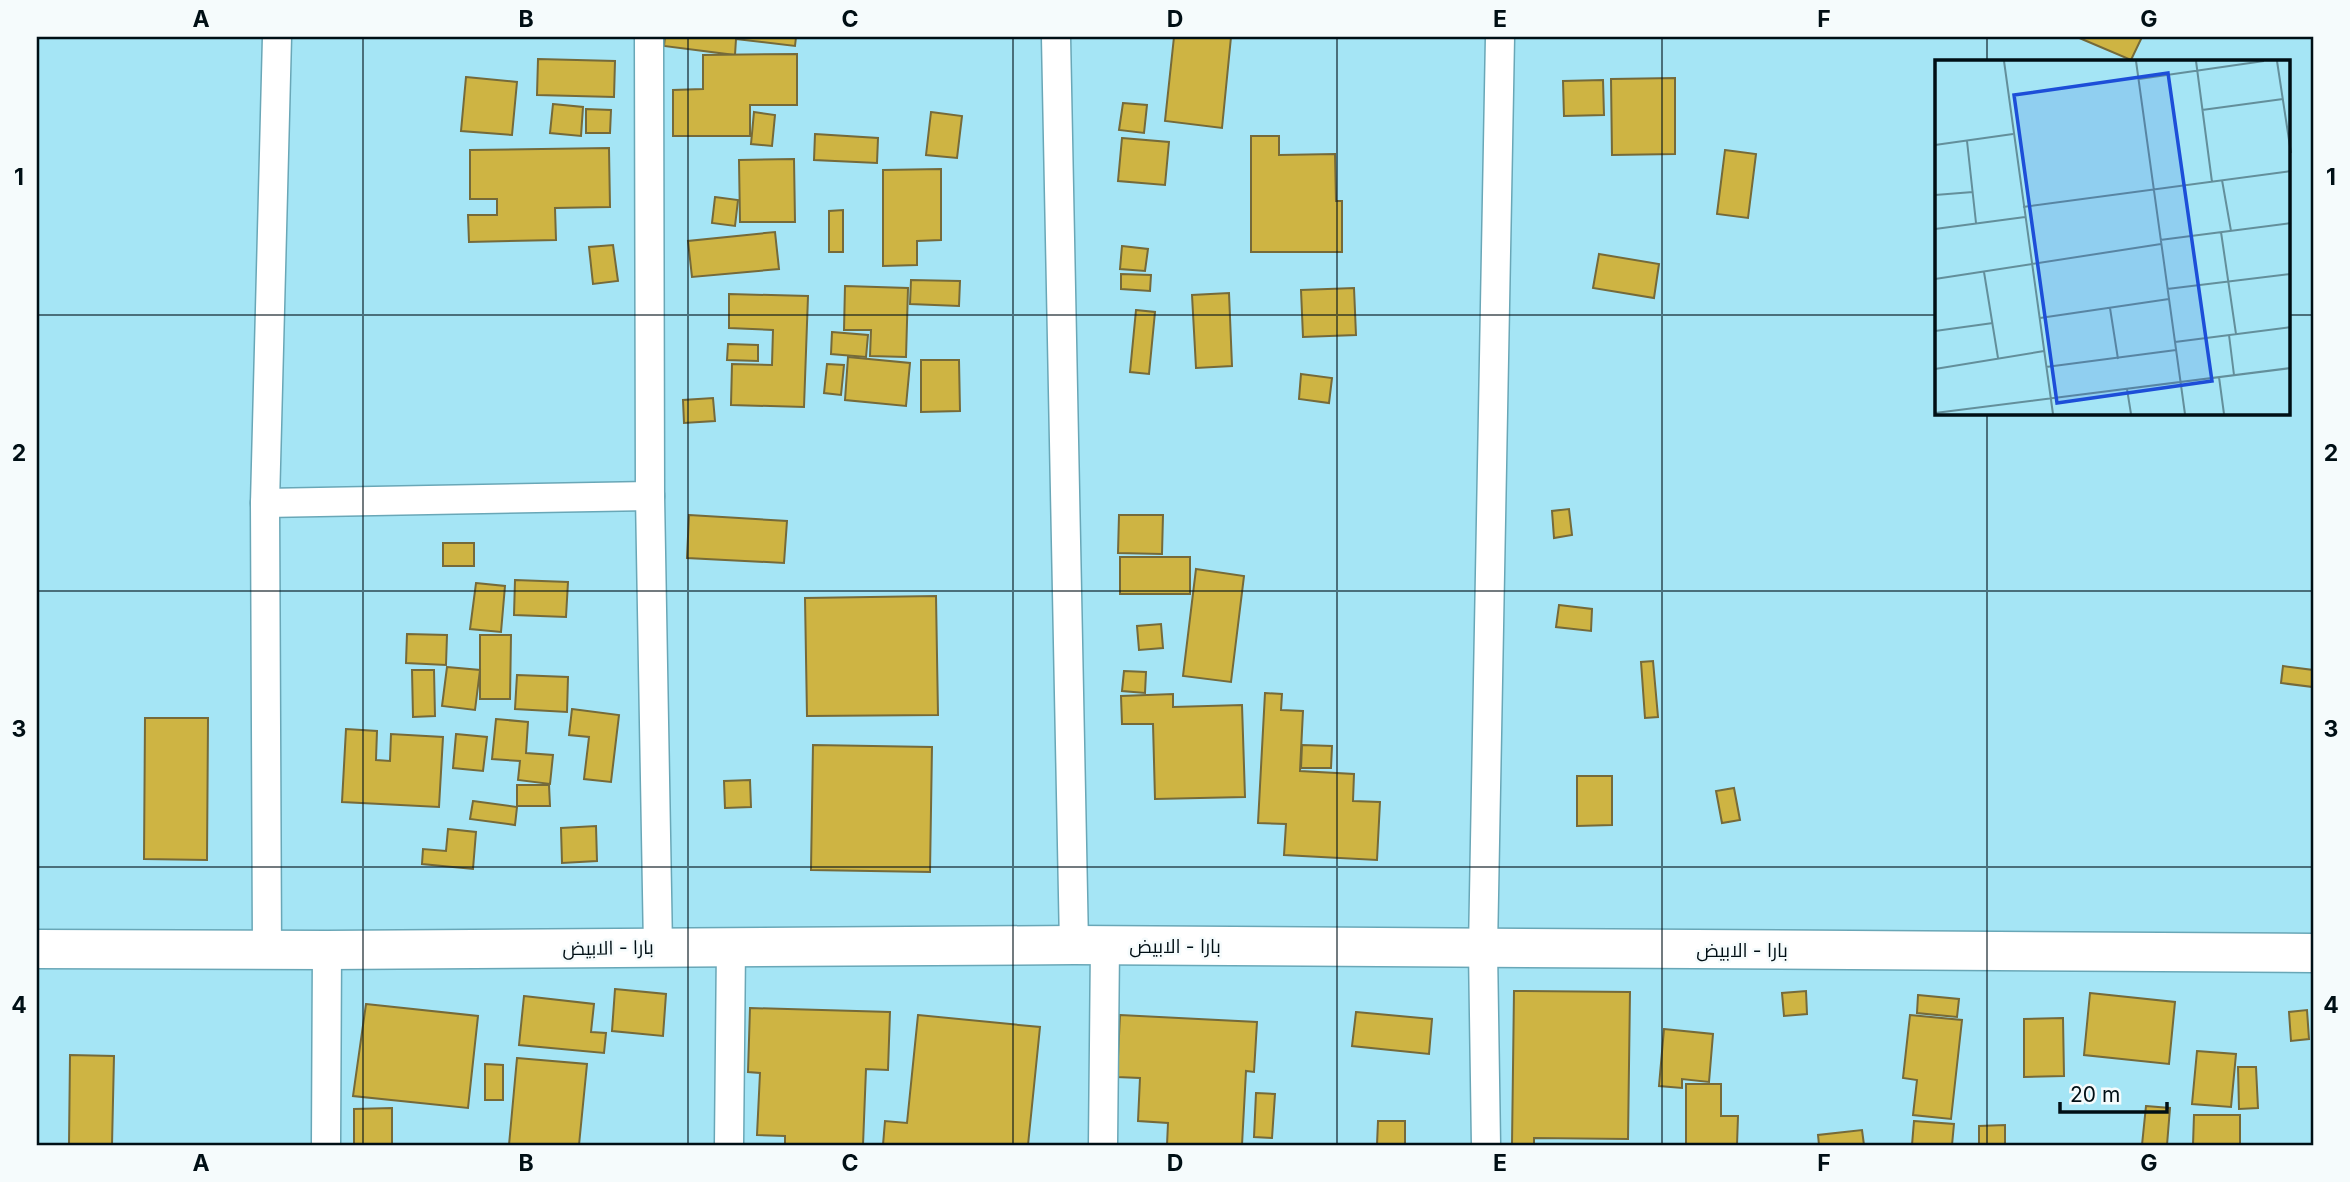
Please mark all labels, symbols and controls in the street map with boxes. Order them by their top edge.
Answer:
text: A [192,5,210,33]
text: B [518,5,534,33]
text: C [841,5,859,33]
text: D [1167,5,1183,33]
text: E [1493,5,1507,33]
text: F [1817,5,1831,33]
text: G [2140,5,2158,33]
inset map [1935,60,2290,415]
text: 1 [14,163,24,191]
text: 1 [2326,163,2336,191]
text: 2 [12,439,26,467]
text: 2 [2324,439,2338,467]
text: 3 [12,715,26,743]
text: 3 [2324,715,2338,743]
street label: بارا - الابيض [1129,935,1221,958]
street label: بارا - الابيض [562,936,654,960]
street label: بارا - الابيض [1696,939,1788,962]
text: 4 [11,991,27,1019]
text: 4 [2323,991,2339,1019]
scale bar [2060,1070,2166,1114]
text: 20 m [2070,1082,2120,1107]
text: A [192,1149,210,1177]
text: B [518,1149,534,1177]
text: C [841,1149,859,1177]
text: D [1167,1149,1183,1177]
text: E [1493,1149,1507,1177]
text: F [1817,1149,1831,1177]
text: G [2140,1149,2158,1177]

